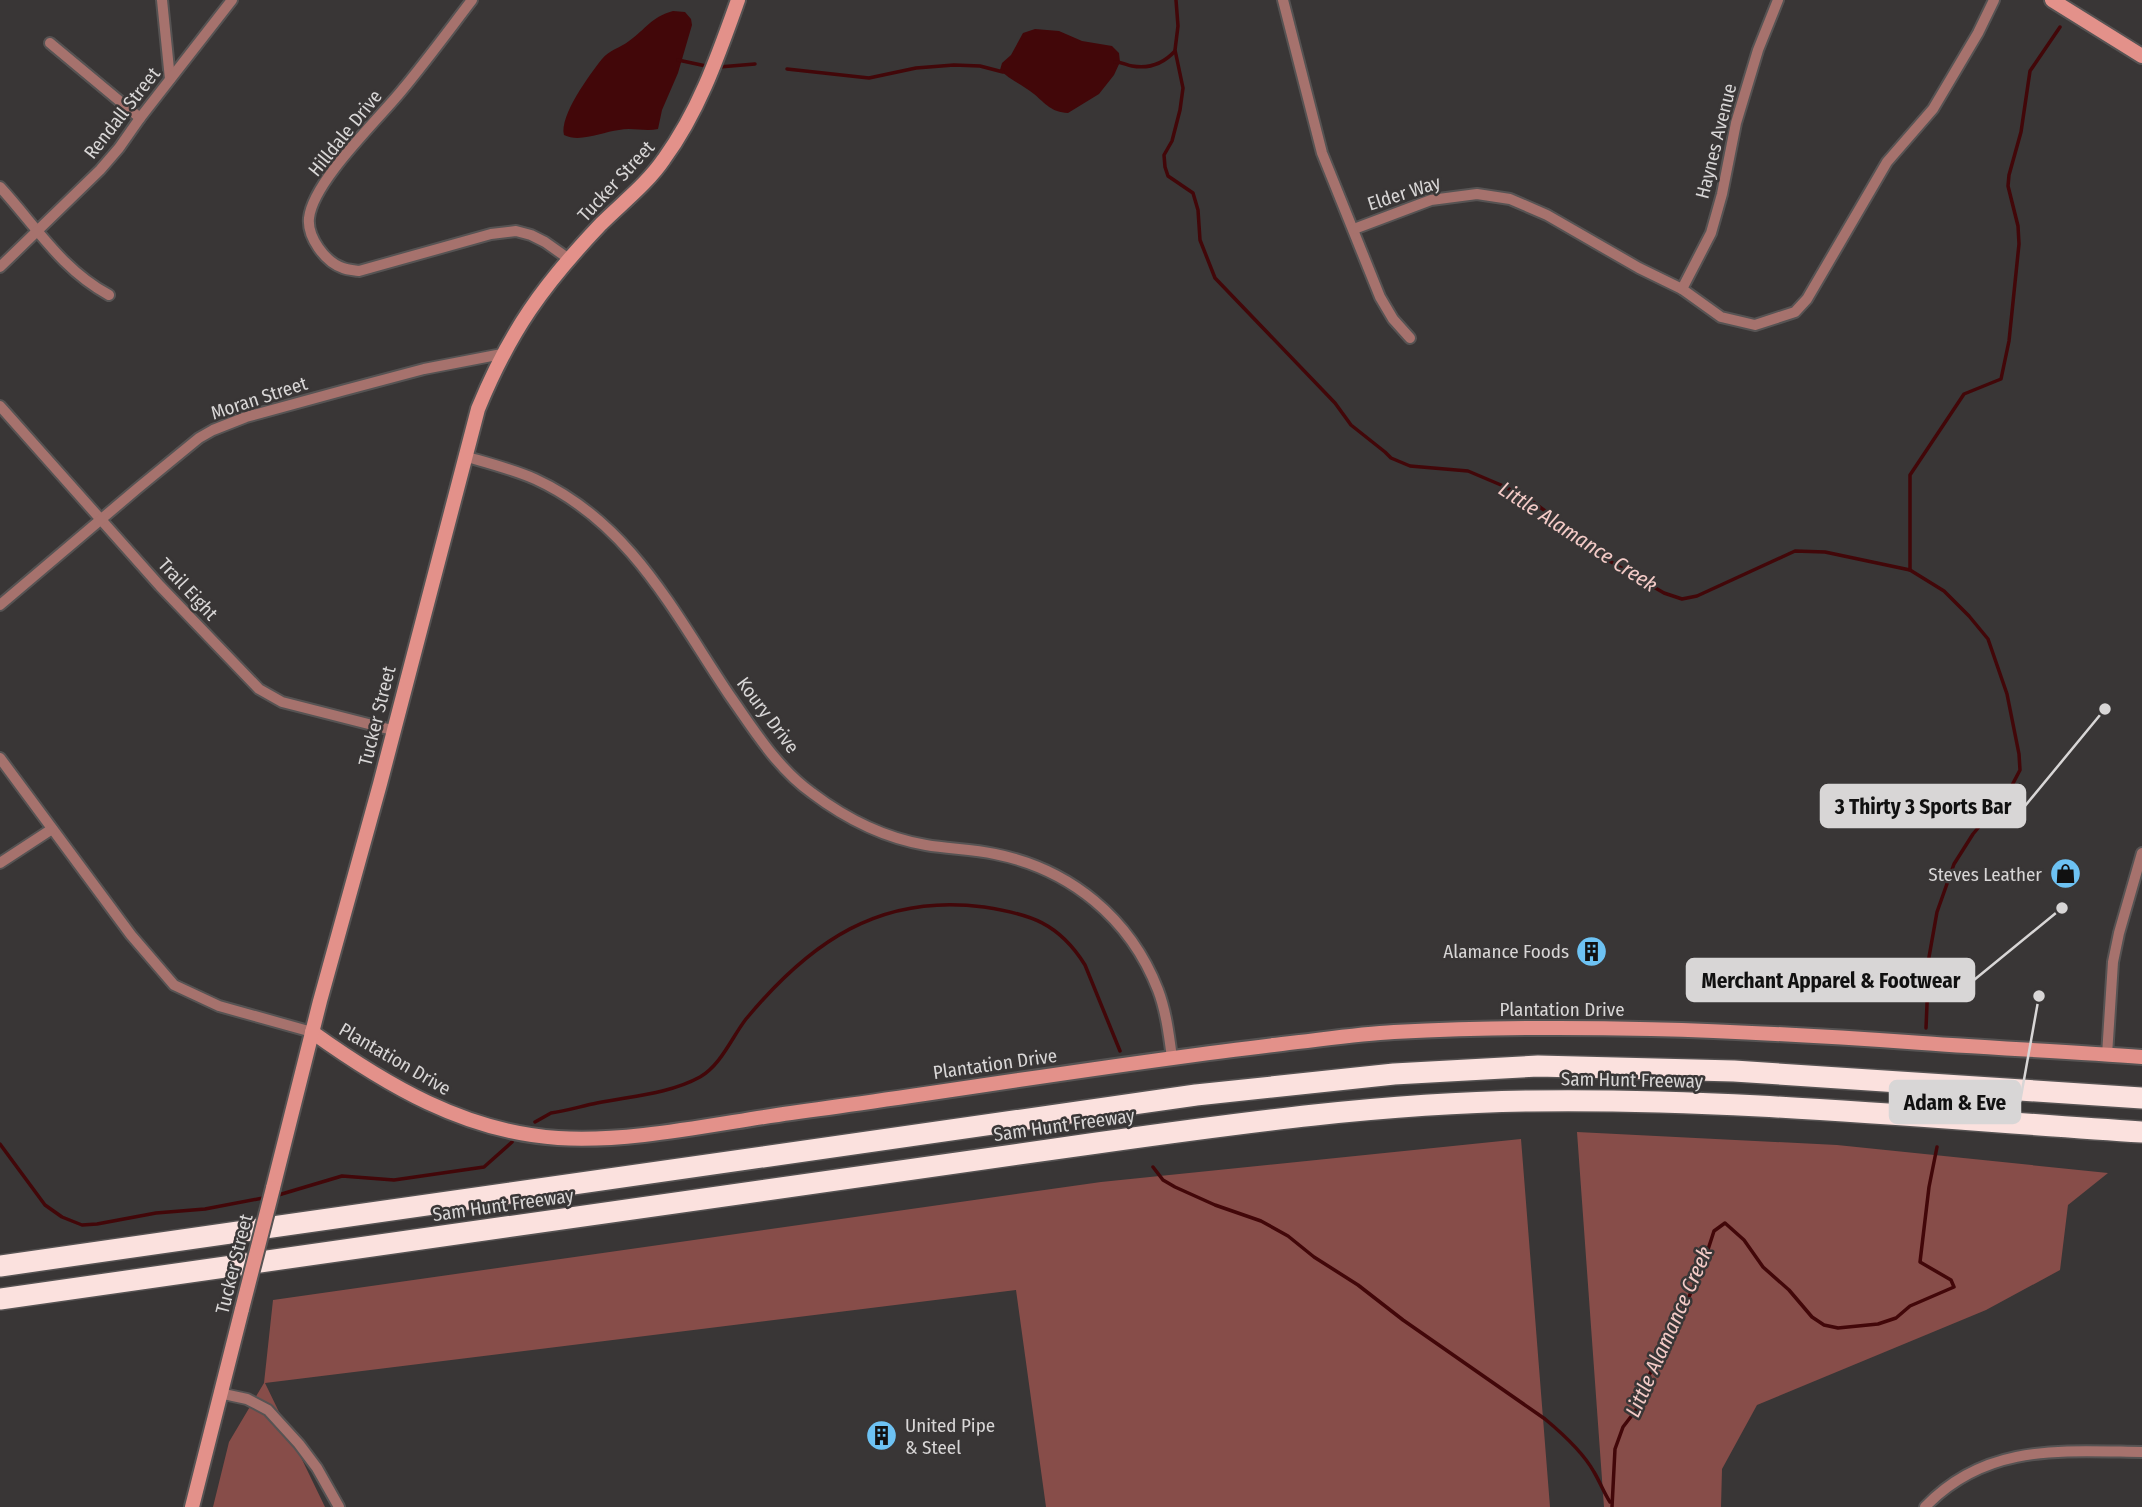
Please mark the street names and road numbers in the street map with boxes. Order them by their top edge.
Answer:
street label: Rendall Street [79,62,165,163]
street label: Haynes Avenue [1691,81,1741,201]
street label: Hilldale Drive [303,85,387,181]
street label: Tucker Street [573,135,660,226]
street label: Elder Way [1365,170,1444,216]
street label: Moran Street [208,371,311,424]
street label: Trail Eight [153,553,223,625]
street label: Tucker Street [354,663,401,768]
street label: Koury Drive [732,672,804,758]
street label: Plantation Drive [1499,998,1625,1021]
street label: Plantation Drive [335,1018,455,1100]
street label: Plantation Drive [931,1044,1059,1084]
street label: Sam Hunt Freeway [1561,1067,1704,1093]
street label: Sam Hunt Freeway [992,1104,1137,1146]
street label: Sam Hunt Freeway [431,1184,576,1226]
street label: Tucker Street [211,1211,258,1316]

